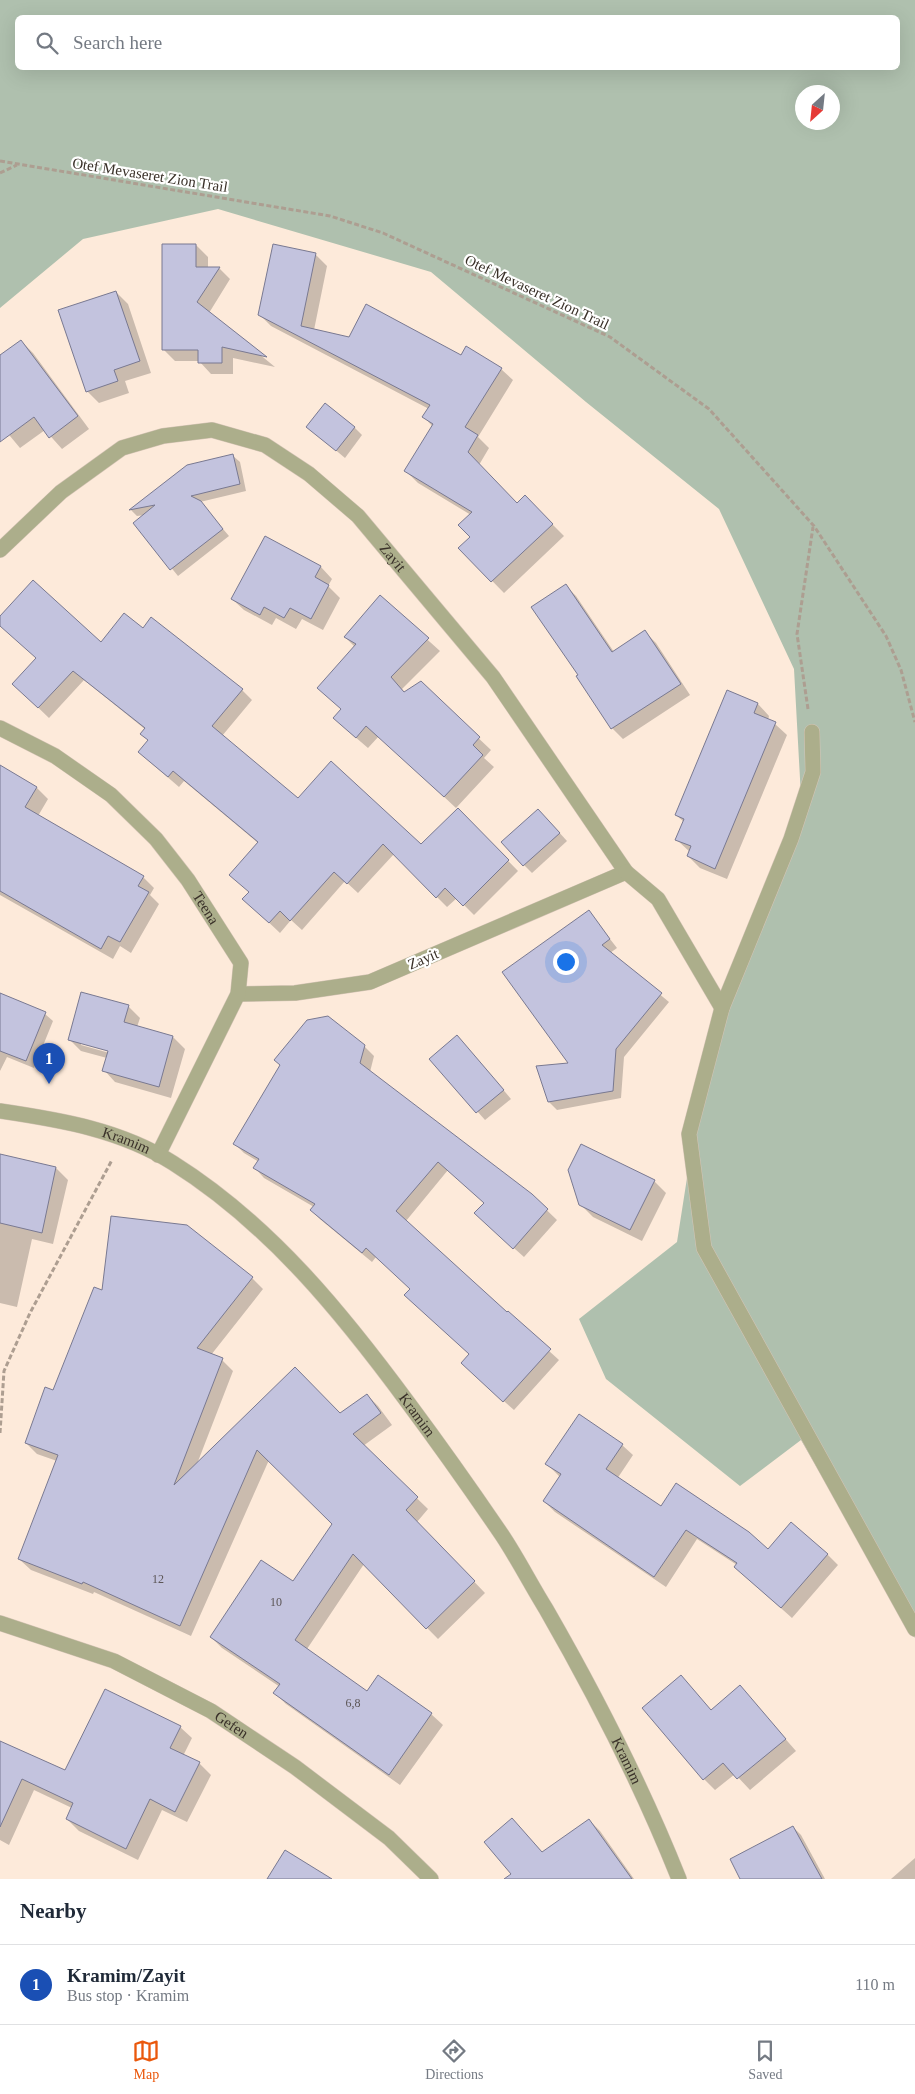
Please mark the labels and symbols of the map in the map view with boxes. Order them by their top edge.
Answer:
north arrow [795,85,840,130]
street label: Otef Mevaseret Zion Trail [71,155,229,195]
street label: Otef Mevaseret Zion Trail [462,252,612,332]
street label: Zayit [377,540,410,575]
street label: Teena [189,889,222,927]
street label: Zayit [405,945,441,973]
your location [553,949,579,975]
pin: 1 [33,1043,65,1084]
street label: Kramim [100,1124,153,1157]
street label: Kramim [396,1390,439,1440]
house number: 12 [152,1572,164,1586]
house number: 10 [270,1595,282,1609]
house number: 6,8 [346,1696,361,1710]
street label: Gefen [212,1708,252,1742]
street label: Kramim [608,1735,645,1787]

